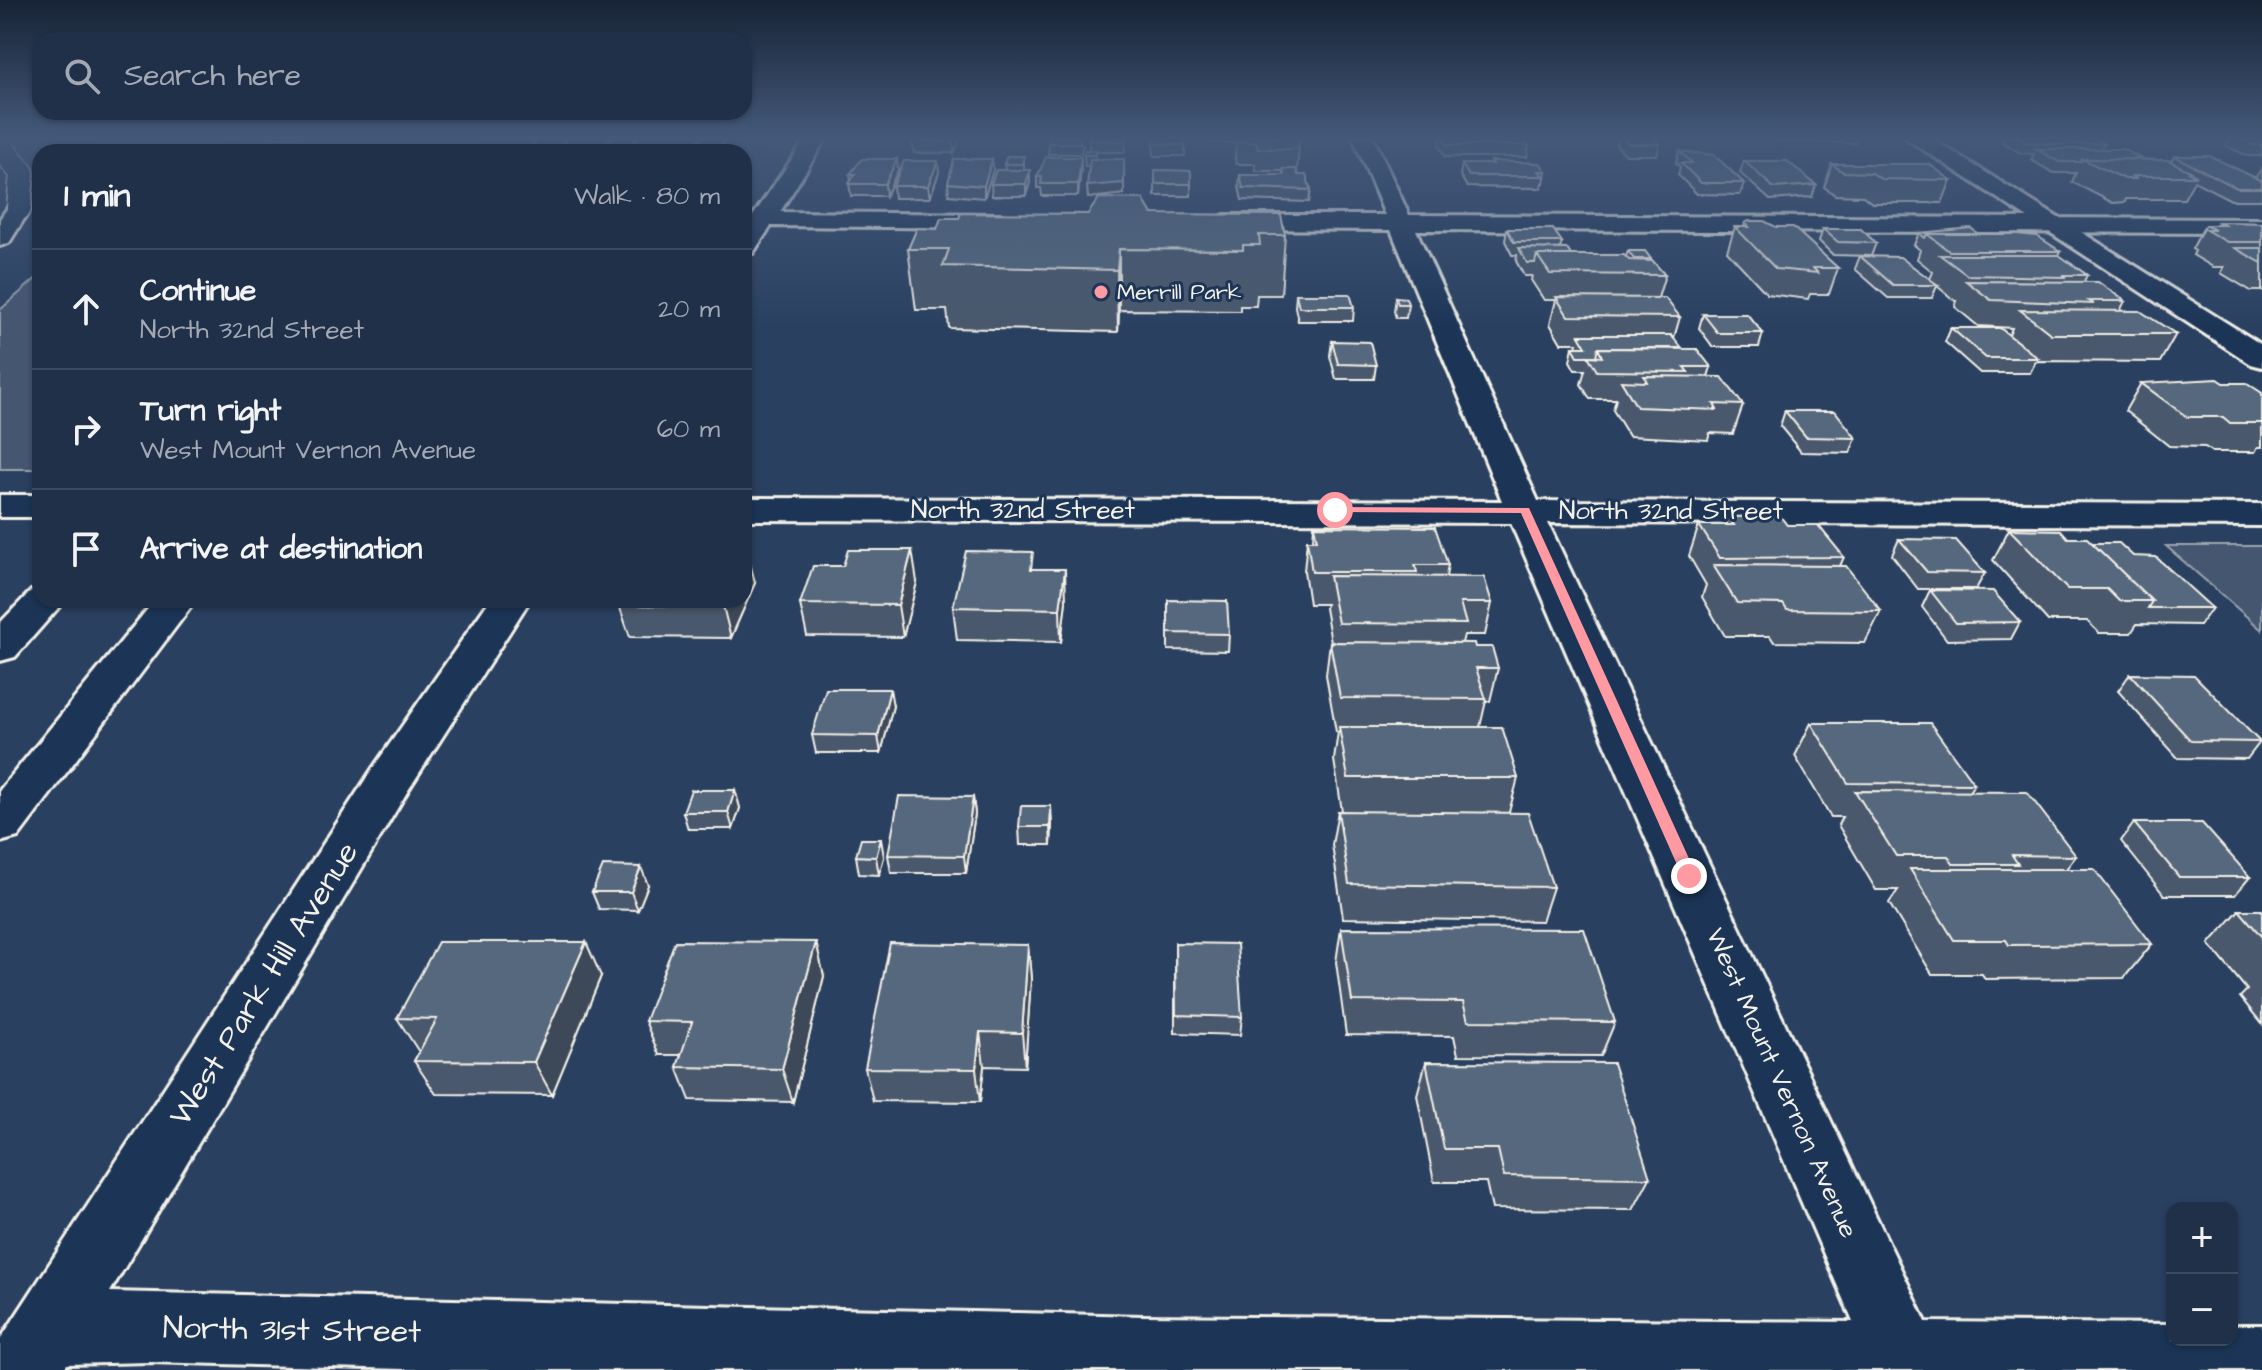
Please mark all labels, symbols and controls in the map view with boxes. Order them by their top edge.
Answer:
search box [32,32,752,120]
icon: search [60,54,104,98]
text: Search here [124,55,301,97]
text: 1 min [64,172,131,220]
text: Walk · 80 m [574,178,720,214]
text: Continue [140,270,256,312]
place label: Merrill Park [1117,277,1242,308]
marker: Merrill Park [1092,283,1110,301]
icon: ahead [64,287,108,331]
text: 20 m [658,291,720,327]
text: North 32nd Street [140,312,364,348]
text: Turn right [140,390,281,432]
icon: right [64,407,108,451]
text: 60 m [657,411,720,447]
text: West Mount Vernon Avenue [140,432,476,468]
street label: North 32nd Street [911,492,1136,528]
route start [1317,492,1353,528]
street label: North 32nd Street [1559,493,1784,529]
icon: arrive [64,527,108,571]
text: Arrive at destination [140,528,422,570]
street label: West Park Hill Avenue [158,833,370,1135]
route end [1671,858,1707,894]
street label: West Mount Vernon Avenue [1697,922,1867,1244]
map controls [2166,1202,2238,1346]
button: + [2166,1202,2238,1274]
button: − [2166,1274,2238,1346]
street label: North 31st Street [163,1305,422,1355]

